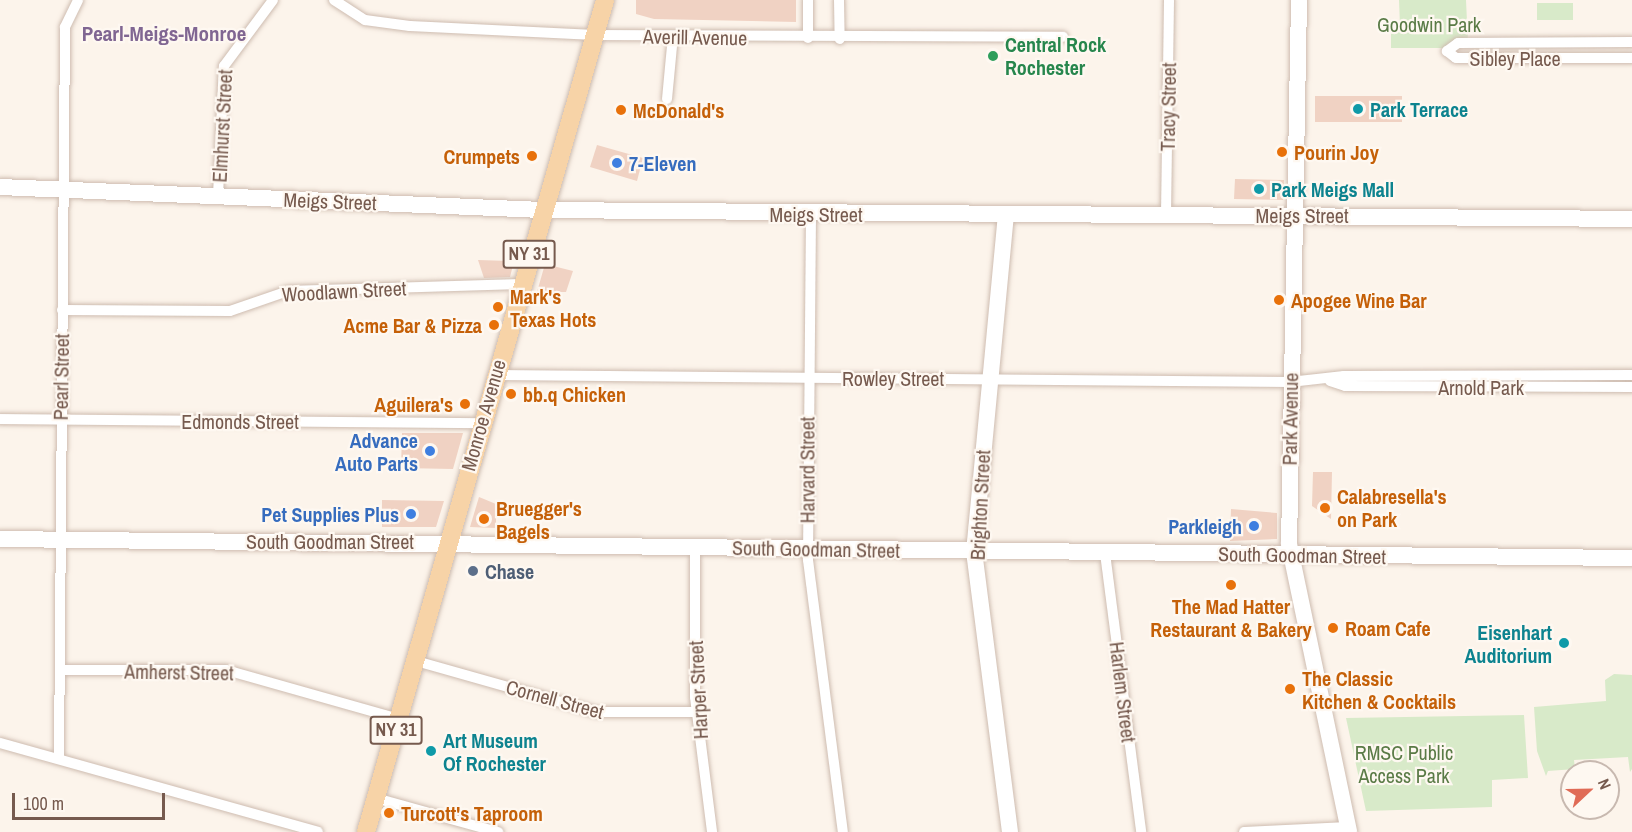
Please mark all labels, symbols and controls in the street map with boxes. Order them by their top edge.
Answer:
park label: Goodwin Park [1377,12,1481,36]
district label: Pearl-Meigs-Monroe [82,21,246,47]
street label: Averill Avenue [642,24,748,50]
place label: Central Rock Rochester [1005,33,1106,80]
street label: Sibley Place [1469,46,1561,70]
marker: Central Rock Rochester [986,49,1000,63]
street label: Tracy Street [1155,62,1181,152]
street label: Elmhurst Street [207,69,237,183]
place label: Park Terrace [1370,97,1468,121]
place label: McDonald's [633,98,724,122]
marker: Park Terrace [1351,102,1365,116]
marker: McDonald's [614,103,628,117]
place label: Pourin Joy [1294,140,1379,164]
place label: Crumpets [443,144,520,168]
marker: Pourin Joy [1275,145,1289,159]
marker: Crumpets [525,149,539,163]
place label: 7-Eleven [629,151,696,175]
marker: 7-Eleven [610,156,624,170]
place label: Park Meigs Mall [1271,177,1394,201]
marker: Park Meigs Mall [1252,182,1266,196]
street label: Meigs Street [283,187,377,215]
street label: Meigs Street [770,202,862,226]
street label: Meigs Street [1256,203,1348,227]
road number: NY 31 [502,239,556,269]
street label: Woodlawn Street [281,276,407,306]
place label: Mark's Texas Hots [510,284,596,331]
place label: Apogee Wine Bar [1291,288,1427,312]
marker: Apogee Wine Bar [1272,293,1286,307]
marker: Mark's Texas Hots [491,300,505,314]
place label: Acme Bar & Pizza [343,313,482,337]
marker: Acme Bar & Pizza [487,318,501,332]
street label: Pearl Street [48,333,74,421]
street label: Monroe Avenue [456,356,510,474]
street label: Rowley Street [842,366,944,390]
street label: Park Avenue [1277,372,1303,466]
street label: Arnold Park [1438,375,1524,399]
place label: bb.q Chicken [523,382,626,406]
marker: bb.q Chicken [504,387,518,401]
place label: Aguilera's [374,392,453,416]
marker: Aguilera's [458,397,472,411]
street label: Edmonds Street [181,409,299,433]
street label: Harvard Street [795,417,819,523]
place label: Advance Auto Parts [335,428,418,475]
marker: Advance Auto Parts [423,444,437,458]
street label: Brighton Street [965,449,995,561]
place label: Calabresella's on Park [1337,484,1447,531]
place label: Bruegger's Bagels [496,496,582,543]
marker: Calabresella's on Park [1318,501,1332,515]
place label: Pet Supplies Plus [261,502,399,526]
marker: Pet Supplies Plus [404,507,418,521]
marker: Bruegger's Bagels [477,512,491,526]
place label: Parkleigh [1168,514,1242,538]
marker: Parkleigh [1247,519,1261,533]
street label: South Goodman Street [246,529,414,553]
street label: South Goodman Street [732,536,900,562]
street label: South Goodman Street [1218,542,1386,568]
place label: Chase [485,559,534,583]
marker: Chase [466,564,480,578]
marker: The Mad Hatter Restaurant & Bakery [1224,578,1238,592]
place label: The Mad Hatter Restaurant & Bakery [1150,594,1312,641]
place label: Roam Cafe [1345,616,1431,640]
place label: Eisenhart Auditorium [1465,620,1552,667]
marker: Roam Cafe [1326,621,1340,635]
marker: Eisenhart Auditorium [1557,636,1571,650]
street label: Harper Street [683,640,713,740]
street label: Harlem Street [1105,640,1141,744]
street label: Amherst Street [124,659,234,685]
place label: The Classic Kitchen & Cocktails [1302,666,1456,713]
street label: Cornell Street [503,674,607,724]
marker: The Classic Kitchen & Cocktails [1283,682,1297,696]
road number: NY 31 [369,715,423,745]
place label: Art Museum Of Rochester [443,728,546,775]
park label: RMSC Public Access Park [1355,740,1453,787]
marker: Art Museum Of Rochester [424,744,438,758]
north arrow [1560,760,1620,820]
text: N [1593,775,1617,793]
scale bar [15,781,168,819]
text: 100 m [23,791,64,816]
place label: Turcott's Taproom [401,801,543,825]
marker: Turcott's Taproom [382,806,396,820]

